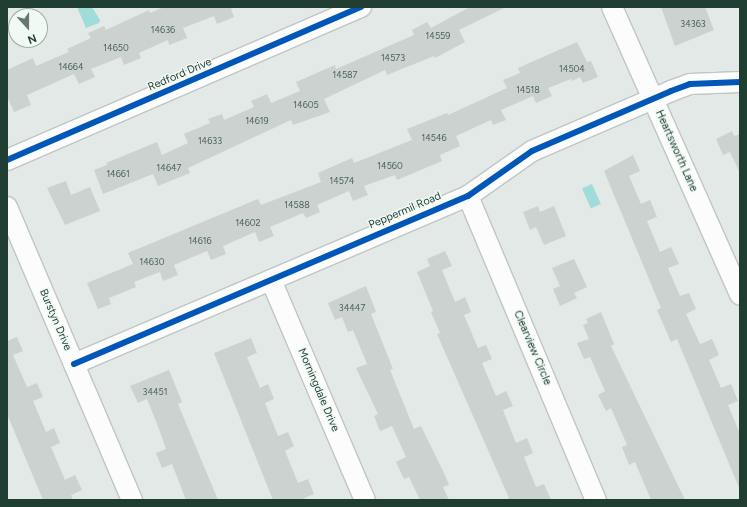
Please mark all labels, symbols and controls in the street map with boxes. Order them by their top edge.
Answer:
north arrow [8,8,48,48]
house number: 34363 [680,19,706,29]
house number: 14636 [151,25,175,35]
text: N [26,31,38,46]
house number: 14559 [426,31,450,41]
house number: 14650 [103,43,129,53]
house number: 14573 [381,53,405,63]
street label: Redford Drive [146,56,214,94]
house number: 14664 [58,62,84,72]
house number: 14504 [559,64,585,74]
house number: 14587 [333,70,357,80]
house number: 14518 [516,85,540,95]
house number: 14605 [293,100,319,110]
street label: Heartsworth Lane [652,108,700,194]
house number: 14619 [245,116,269,126]
house number: 14546 [421,133,447,143]
house number: 14633 [198,136,222,146]
house number: 14560 [377,161,403,171]
house number: 14647 [157,163,181,173]
house number: 14661 [106,169,130,179]
house number: 14574 [330,176,354,186]
street label: Peppermil Road [367,190,443,232]
house number: 14588 [284,200,310,210]
house number: 14602 [235,218,261,228]
house number: 14616 [188,236,212,246]
house number: 14630 [139,257,165,267]
street label: Burstyn Drive [36,287,74,353]
house number: 34447 [339,303,365,313]
street label: Clearview Circle [510,309,554,387]
street label: Morningdale Drive [294,346,342,434]
house number: 34451 [143,387,167,397]

